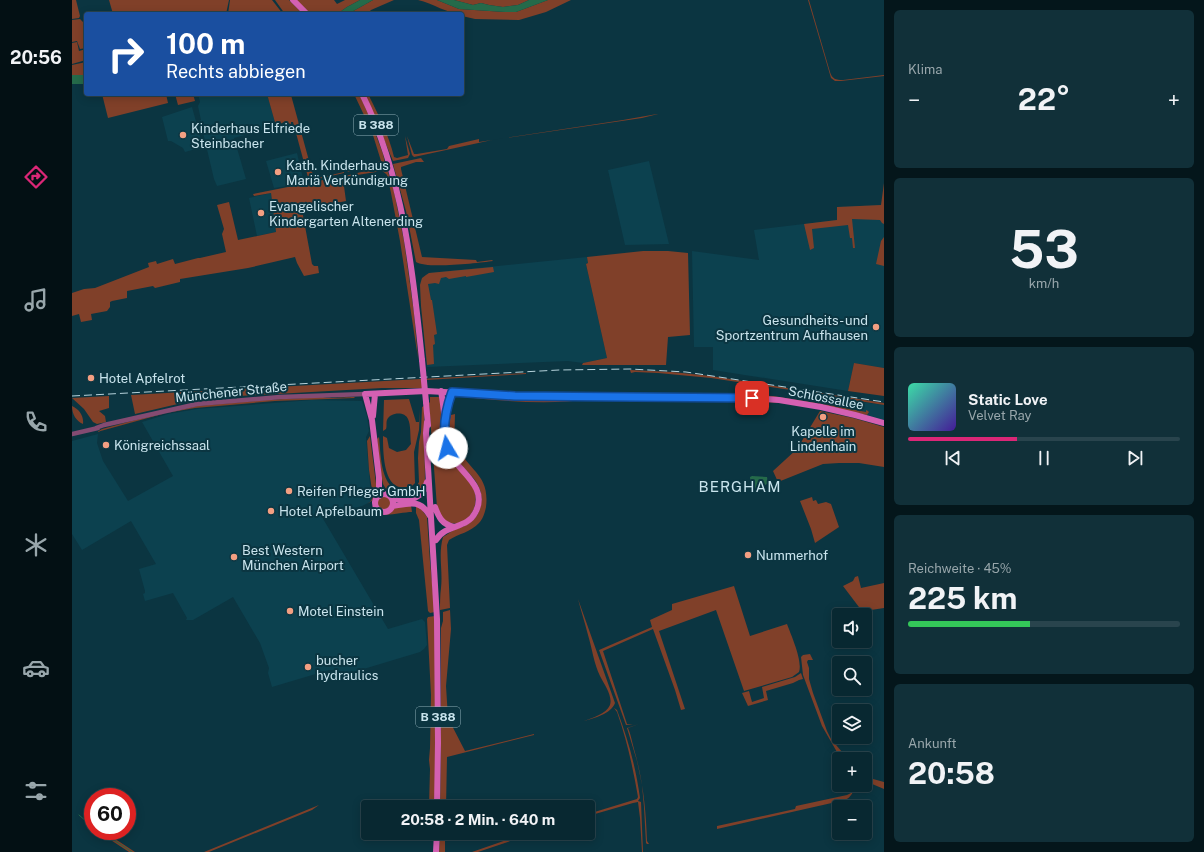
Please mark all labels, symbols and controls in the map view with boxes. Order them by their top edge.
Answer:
text: 100 m [166,27,245,60]
icon: right [100,28,152,80]
text: 20:56 [10,47,62,68]
text: Rechts abbiegen [166,61,306,82]
text: Klima [908,62,942,77]
text: 22° [1018,81,1070,117]
text: − [908,87,920,113]
text: + [1168,87,1180,113]
road number: B 388 [354,115,398,135]
place label: Kinderhaus Elfriede Steinbacher [191,121,310,151]
marker: Kinderhaus Elfriede Steinbacher [178,130,188,140]
place label: Kath. Kinderhaus Mariä Verkündigung [286,158,408,188]
icon: directions [22,163,50,191]
marker: Kath. Kinderhaus Mariä Verkündigung [273,167,283,177]
place label: Evangelischer Kindergarten Altenerding [269,199,423,229]
marker: Evangelischer Kindergarten Altenerding [256,208,266,218]
text: 53 [1009,219,1079,280]
text: km/h [1029,276,1059,291]
icon: music [22,286,50,314]
place label: Gesundheits- und Sportzentrum Aufhausen [716,313,868,343]
marker: Gesundheits- und Sportzentrum Aufhausen [871,322,881,332]
place label: Hotel Apfelrot [99,371,185,386]
marker: Hotel Apfelrot [86,373,96,383]
street label: Münchener Straße [174,379,288,405]
pin [735,381,769,415]
street label: Schlossallee [787,383,865,413]
icon: arrive [741,387,763,409]
text: Static Love [968,391,1048,408]
icon: phone [22,408,50,436]
text: Velvet Ray [968,408,1032,423]
marker: Kapelle im Lindenhain [818,412,828,422]
place label: Kapelle im Lindenhain [790,424,856,454]
position arrow [426,427,468,469]
place label: Königreichssaal [114,438,210,453]
marker: Königreichssaal [101,440,111,450]
icon: previous [942,447,964,469]
icon: pause [1033,447,1055,469]
icon: next [1124,447,1146,469]
district label: BERGHAM [699,478,781,495]
place label: Reifen Pfleger GmbH [297,484,426,499]
marker: Reifen Pfleger GmbH [284,486,294,496]
place label: Hotel Apfelbaum [279,504,382,519]
marker: Hotel Apfelbaum [266,506,276,516]
icon: climate [22,531,50,559]
place label: Best Western München Airport [242,543,344,573]
place label: Nummerhof [756,548,828,563]
marker: Nummerhof [743,550,753,560]
marker: Best Western München Airport [229,552,239,562]
text: Reichweite · 45% [908,561,1012,576]
text: 225 km [908,580,1017,616]
place label: Motel Einstein [298,604,384,619]
marker: Motel Einstein [285,606,295,616]
map controls [832,608,872,840]
button: sound [832,608,872,648]
place label: bucher hydraulics [316,653,378,683]
icon: car [22,654,50,682]
button: search [832,656,872,696]
marker: bucher hydraulics [303,662,313,672]
button: layers [832,704,872,744]
road number: B 388 [416,707,460,727]
text: Ankunft [908,736,957,751]
button: + [832,752,872,792]
text: 20:58 [908,755,995,791]
icon: filters [22,777,50,805]
speed limit sign: 60 [84,788,136,840]
button: − [832,800,872,840]
text: 20:58 · 2 Min. · 640 m [401,811,555,828]

